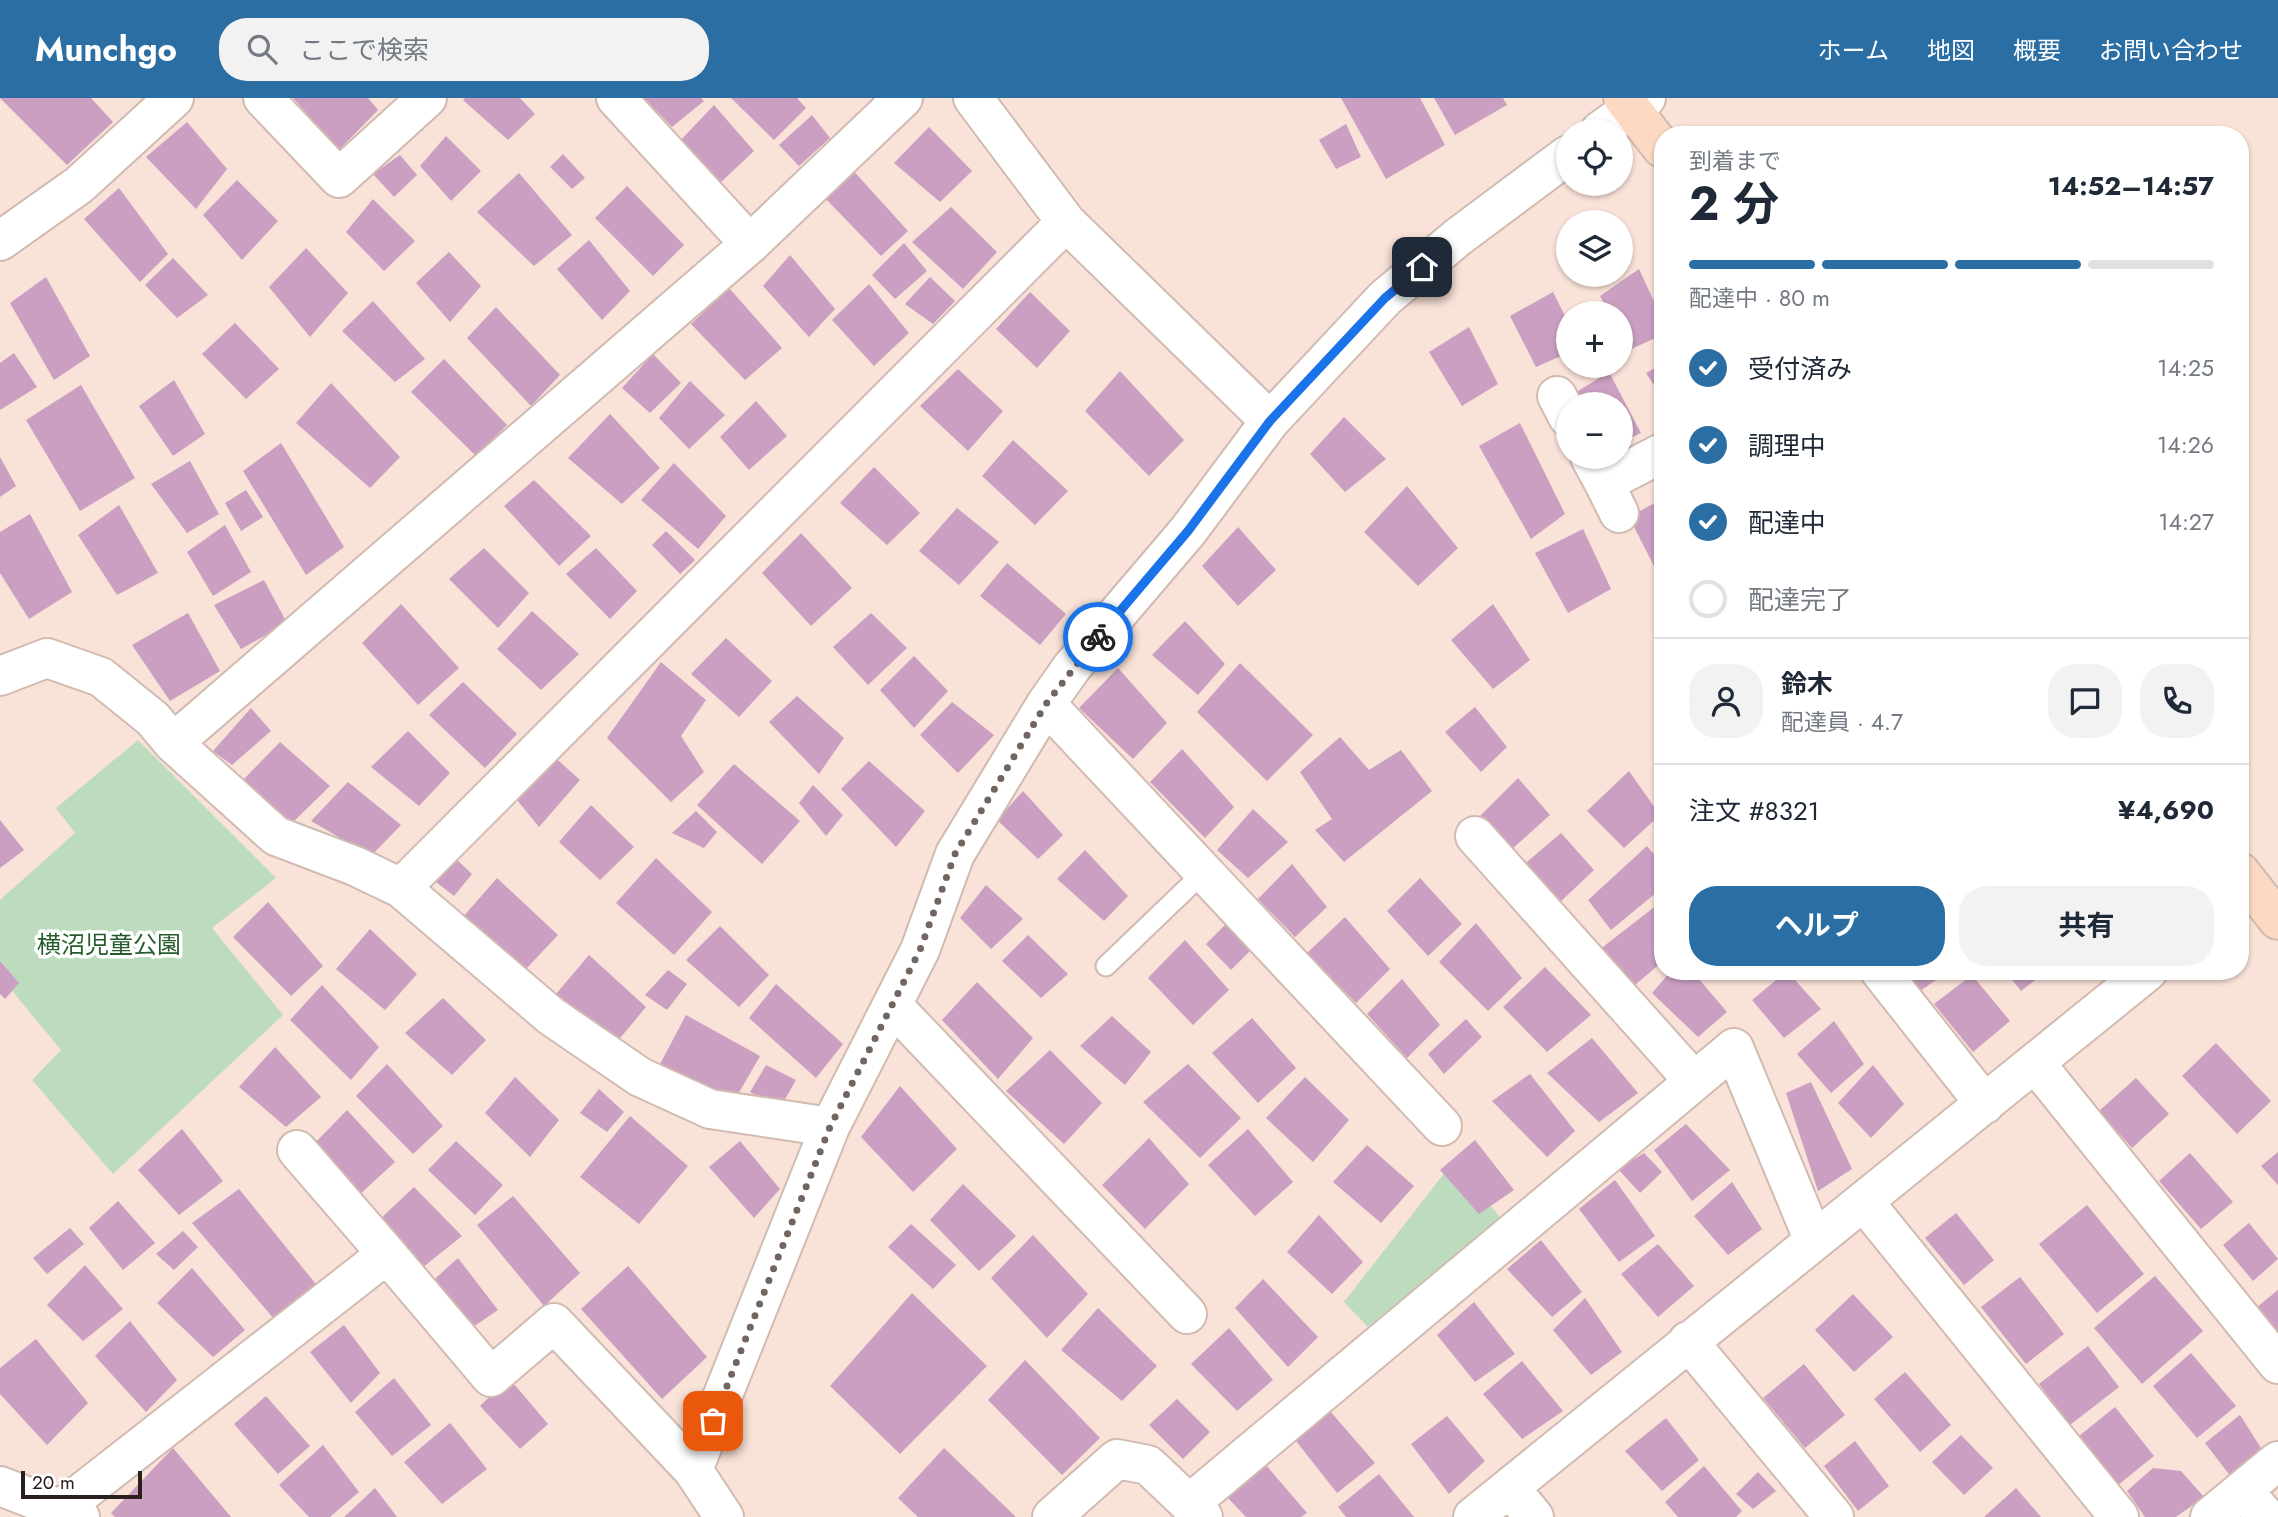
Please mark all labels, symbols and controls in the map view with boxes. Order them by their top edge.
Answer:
search box [219,18,709,81]
text: Munchgo [35,26,177,73]
icon: search [243,30,281,68]
text: ここで検索 [299,31,429,69]
text: ホーム [1818,33,1889,68]
text: 地図 [1927,33,1975,68]
text: 概要 [2013,33,2061,68]
text: お問い合わせ [2099,33,2243,68]
map controls [1556,119,1633,469]
button: locate [1556,119,1633,196]
text: 到着まで [1689,144,1781,178]
text: 14:52–14:57 [2048,167,2214,205]
text: 2 分 [1689,171,1779,237]
button: layers [1556,210,1633,287]
pin [1392,237,1452,297]
icon: home [1403,248,1441,286]
text: 配達中 · 80 m [1689,281,1830,315]
button: + [1556,301,1633,378]
icon: check [1689,349,1727,387]
text: 受付済み [1748,350,1852,388]
text: 14:25 [2157,351,2214,385]
button: − [1556,392,1633,469]
icon: check [1689,426,1727,464]
text: 調理中 [1748,427,1826,465]
text: 14:26 [2157,428,2214,462]
icon: check [1689,503,1727,541]
text: 配達中 [1748,504,1826,542]
text: 14:27 [2158,505,2214,539]
text: 配達完了 [1748,581,1852,619]
courier [1063,602,1133,672]
icon: bike [1079,618,1117,656]
button: person [1689,664,1763,738]
button: chat [2048,664,2122,738]
button: phone [2140,664,2214,738]
text: 鈴木 [1781,665,1833,703]
text: 配達員 · 4.7 [1781,705,1903,739]
text: ¥4,690 [2118,791,2214,829]
text: 注文 #8321 [1689,792,1819,830]
button: ヘルプ [1689,886,1945,966]
button: 共有 [1959,886,2214,966]
park label: 横沼児童公園 [37,927,181,962]
pin [683,1391,743,1451]
icon: bag [694,1402,732,1440]
scale bar [21,1468,142,1500]
text: 20 m [32,1469,75,1496]

